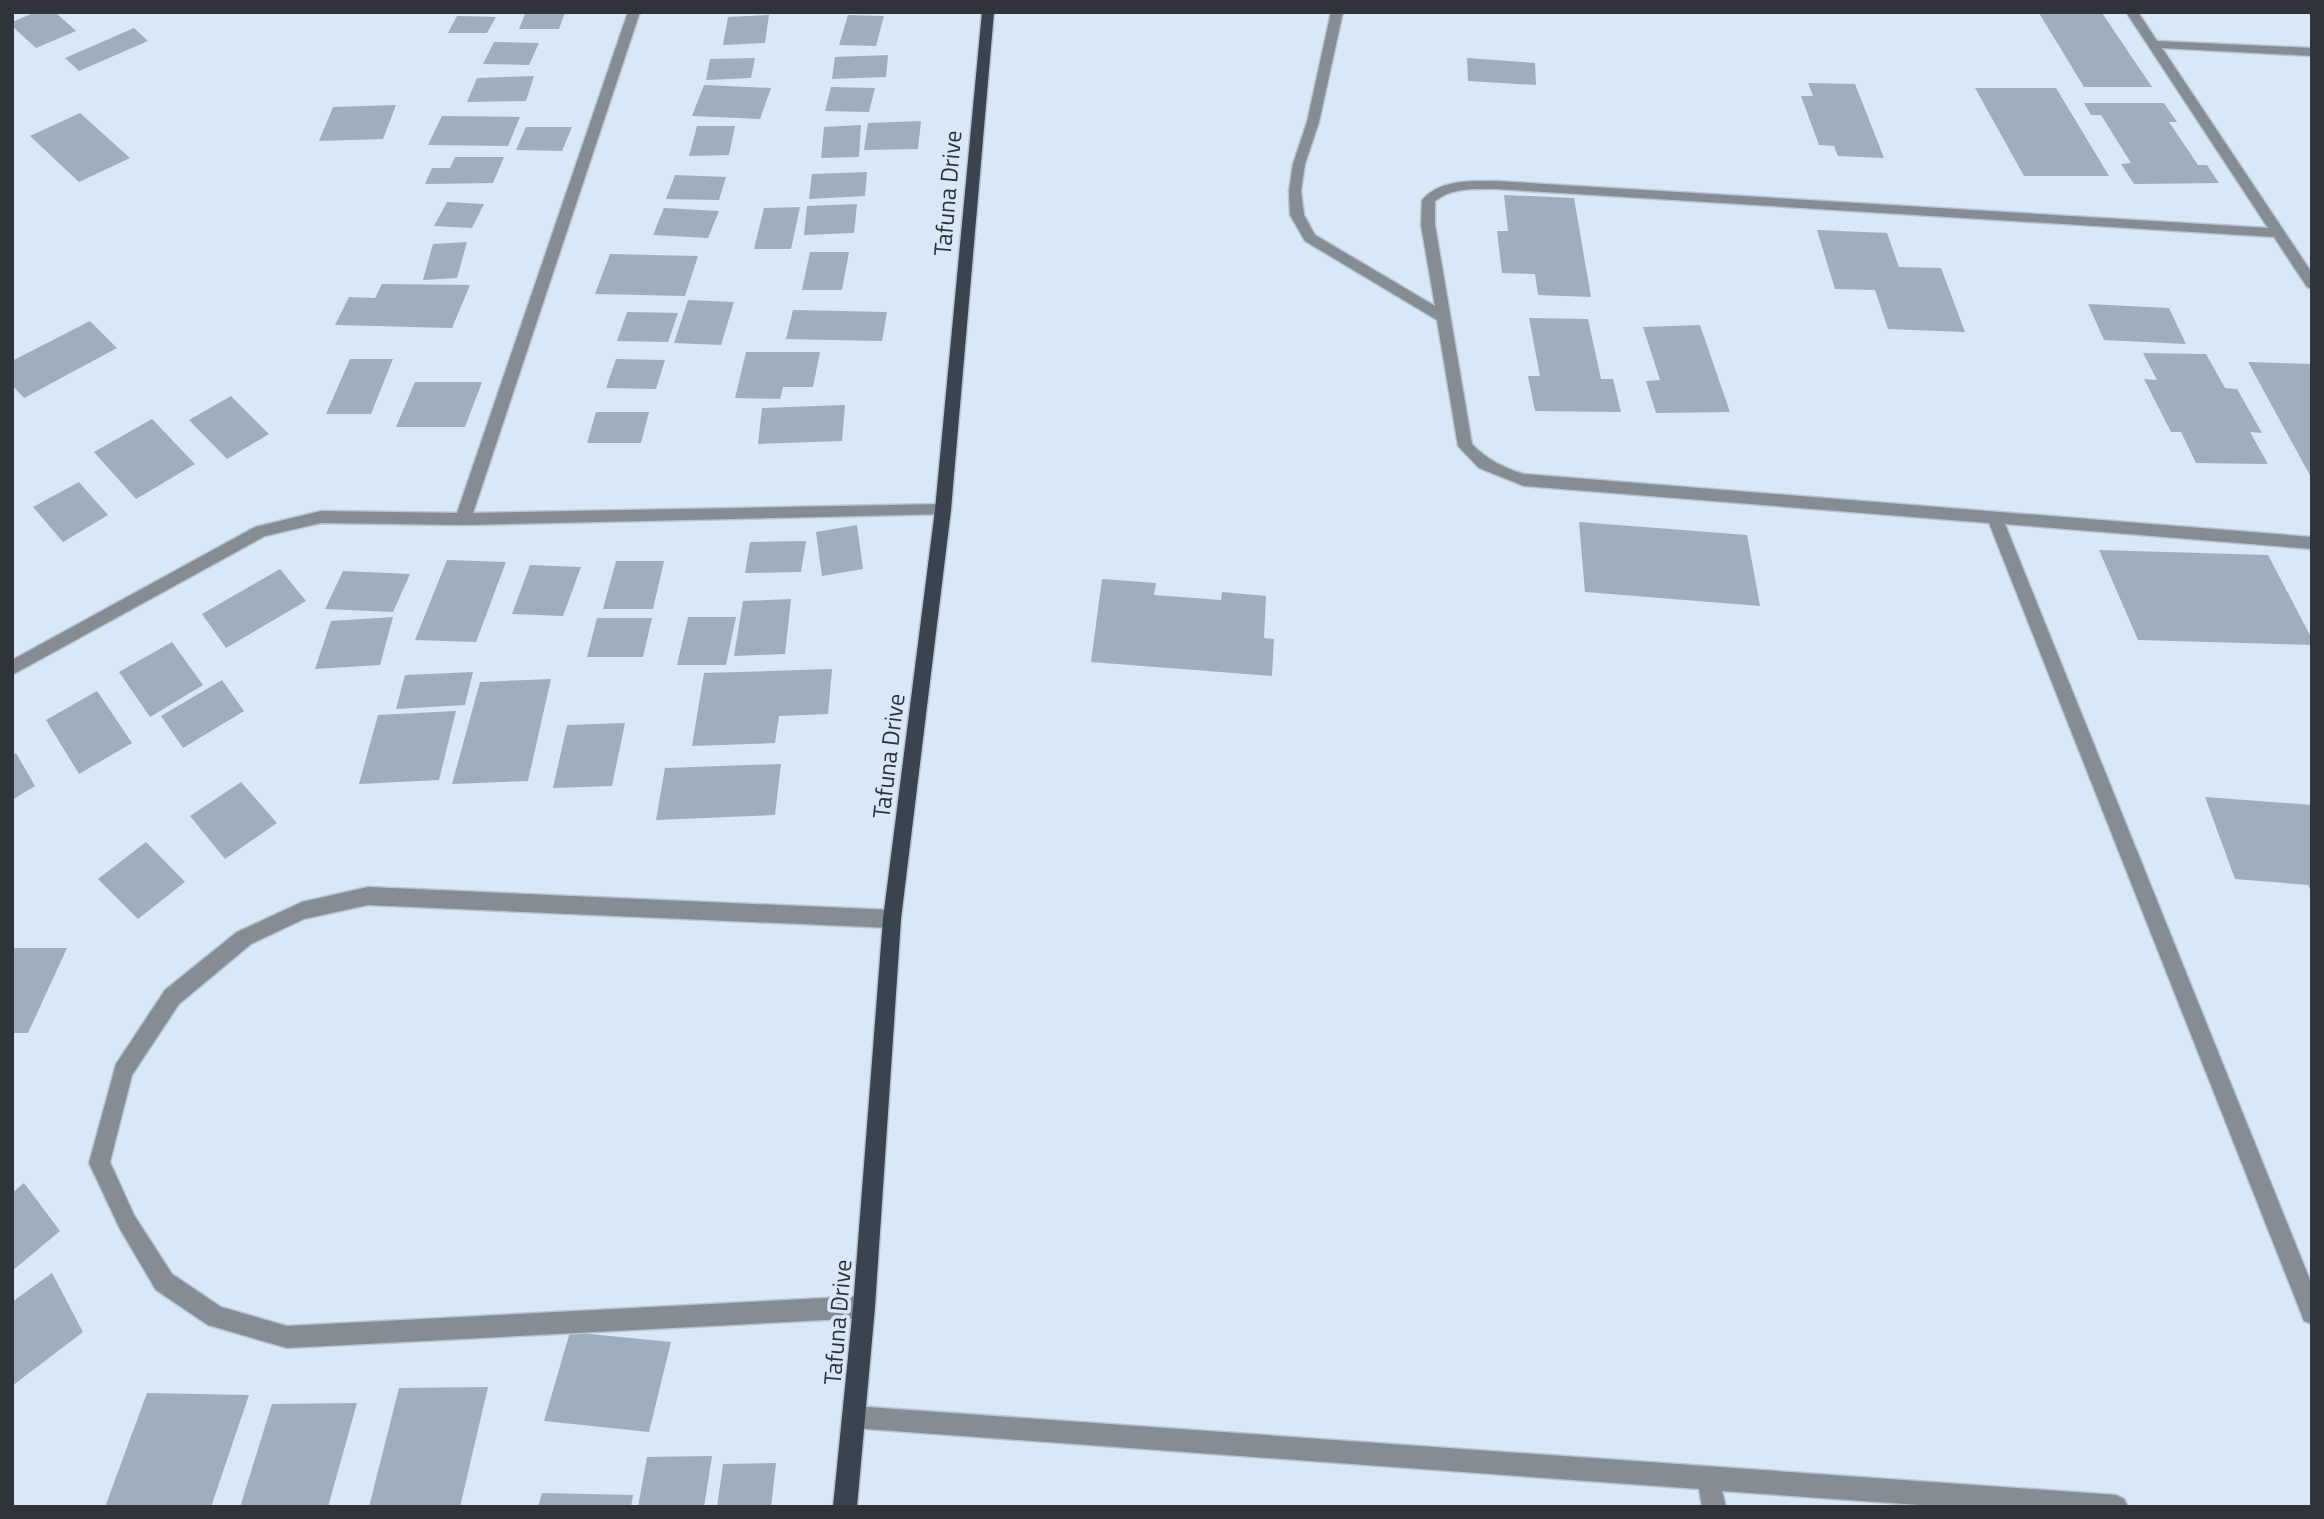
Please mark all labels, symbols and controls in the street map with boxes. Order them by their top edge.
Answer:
street label: Tafuna Drive [924,129,970,257]
street label: Tafuna Drive [862,691,914,821]
street label: Tafuna Drive [814,1258,860,1386]

